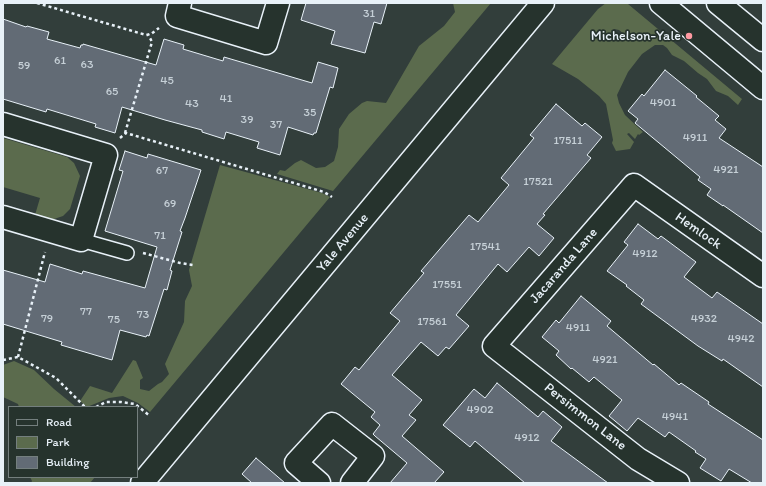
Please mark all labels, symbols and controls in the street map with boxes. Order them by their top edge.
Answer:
house number: 31 [363,7,375,21]
place label: Michelson-Yale [591,28,681,44]
marker: Michelson-Yale [684,31,694,41]
house number: 61 [54,54,66,68]
house number: 63 [81,58,93,72]
house number: 59 [18,59,30,73]
house number: 45 [160,74,174,88]
house number: 65 [106,85,118,99]
house number: 41 [220,92,232,106]
house number: 4901 [650,96,676,110]
house number: 43 [185,97,199,111]
house number: 35 [304,106,316,120]
house number: 39 [241,113,253,127]
house number: 37 [270,118,282,132]
house number: 4911 [683,131,707,145]
house number: 17511 [554,134,582,148]
house number: 4921 [713,163,739,177]
house number: 67 [156,164,168,178]
house number: 17521 [523,175,553,189]
house number: 69 [164,197,176,211]
street label: Hemlock [671,209,725,253]
street label: Yale Avenue [313,210,373,276]
street label: Jacaranda Lane [527,225,601,307]
house number: 71 [154,229,166,243]
house number: 17541 [470,240,500,254]
house number: 4912 [632,247,658,261]
house number: 17551 [432,278,462,292]
house number: 77 [80,305,92,319]
house number: 73 [137,308,149,322]
house number: 79 [41,312,53,326]
house number: 4932 [691,312,717,326]
house number: 75 [108,313,120,327]
house number: 17561 [417,315,447,329]
house number: 4911 [566,321,590,335]
house number: 4942 [727,332,755,346]
house number: 4921 [592,353,618,367]
street label: Persimmon Lane [540,380,630,454]
house number: 4902 [466,403,494,417]
legend [8,406,138,478]
house number: 4941 [662,410,688,424]
text: Road [46,415,72,429]
house number: 4912 [514,431,540,445]
text: Park [46,435,70,449]
text: Building [46,455,89,469]

